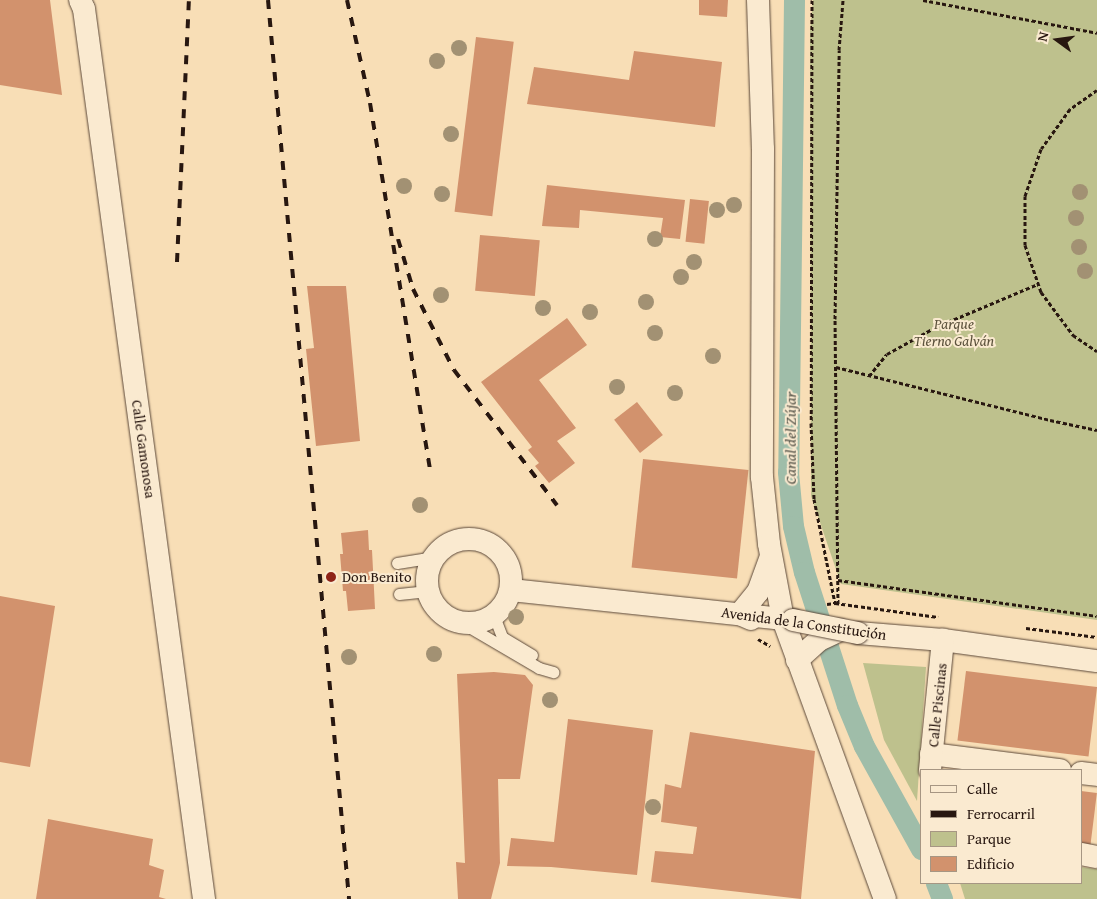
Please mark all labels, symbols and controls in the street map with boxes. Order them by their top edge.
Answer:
north arrow [1032,15,1082,65]
text: N [1032,29,1053,43]
park label: Parque Tierno Galván [914,314,994,349]
water label: Canal del Zújar [780,392,800,484]
street label: Calle Gamonosa [128,399,160,499]
place label: Don Benito [342,568,412,586]
marker: Don Benito [324,570,338,584]
street label: Avenida de la Constitución [720,602,888,644]
street label: Calle Piscinas [924,662,950,748]
legend [920,769,1082,884]
text: Calle [967,778,998,799]
text: Ferrocarril [967,803,1035,824]
text: Parque [967,828,1011,849]
text: Edificio [967,853,1014,874]

